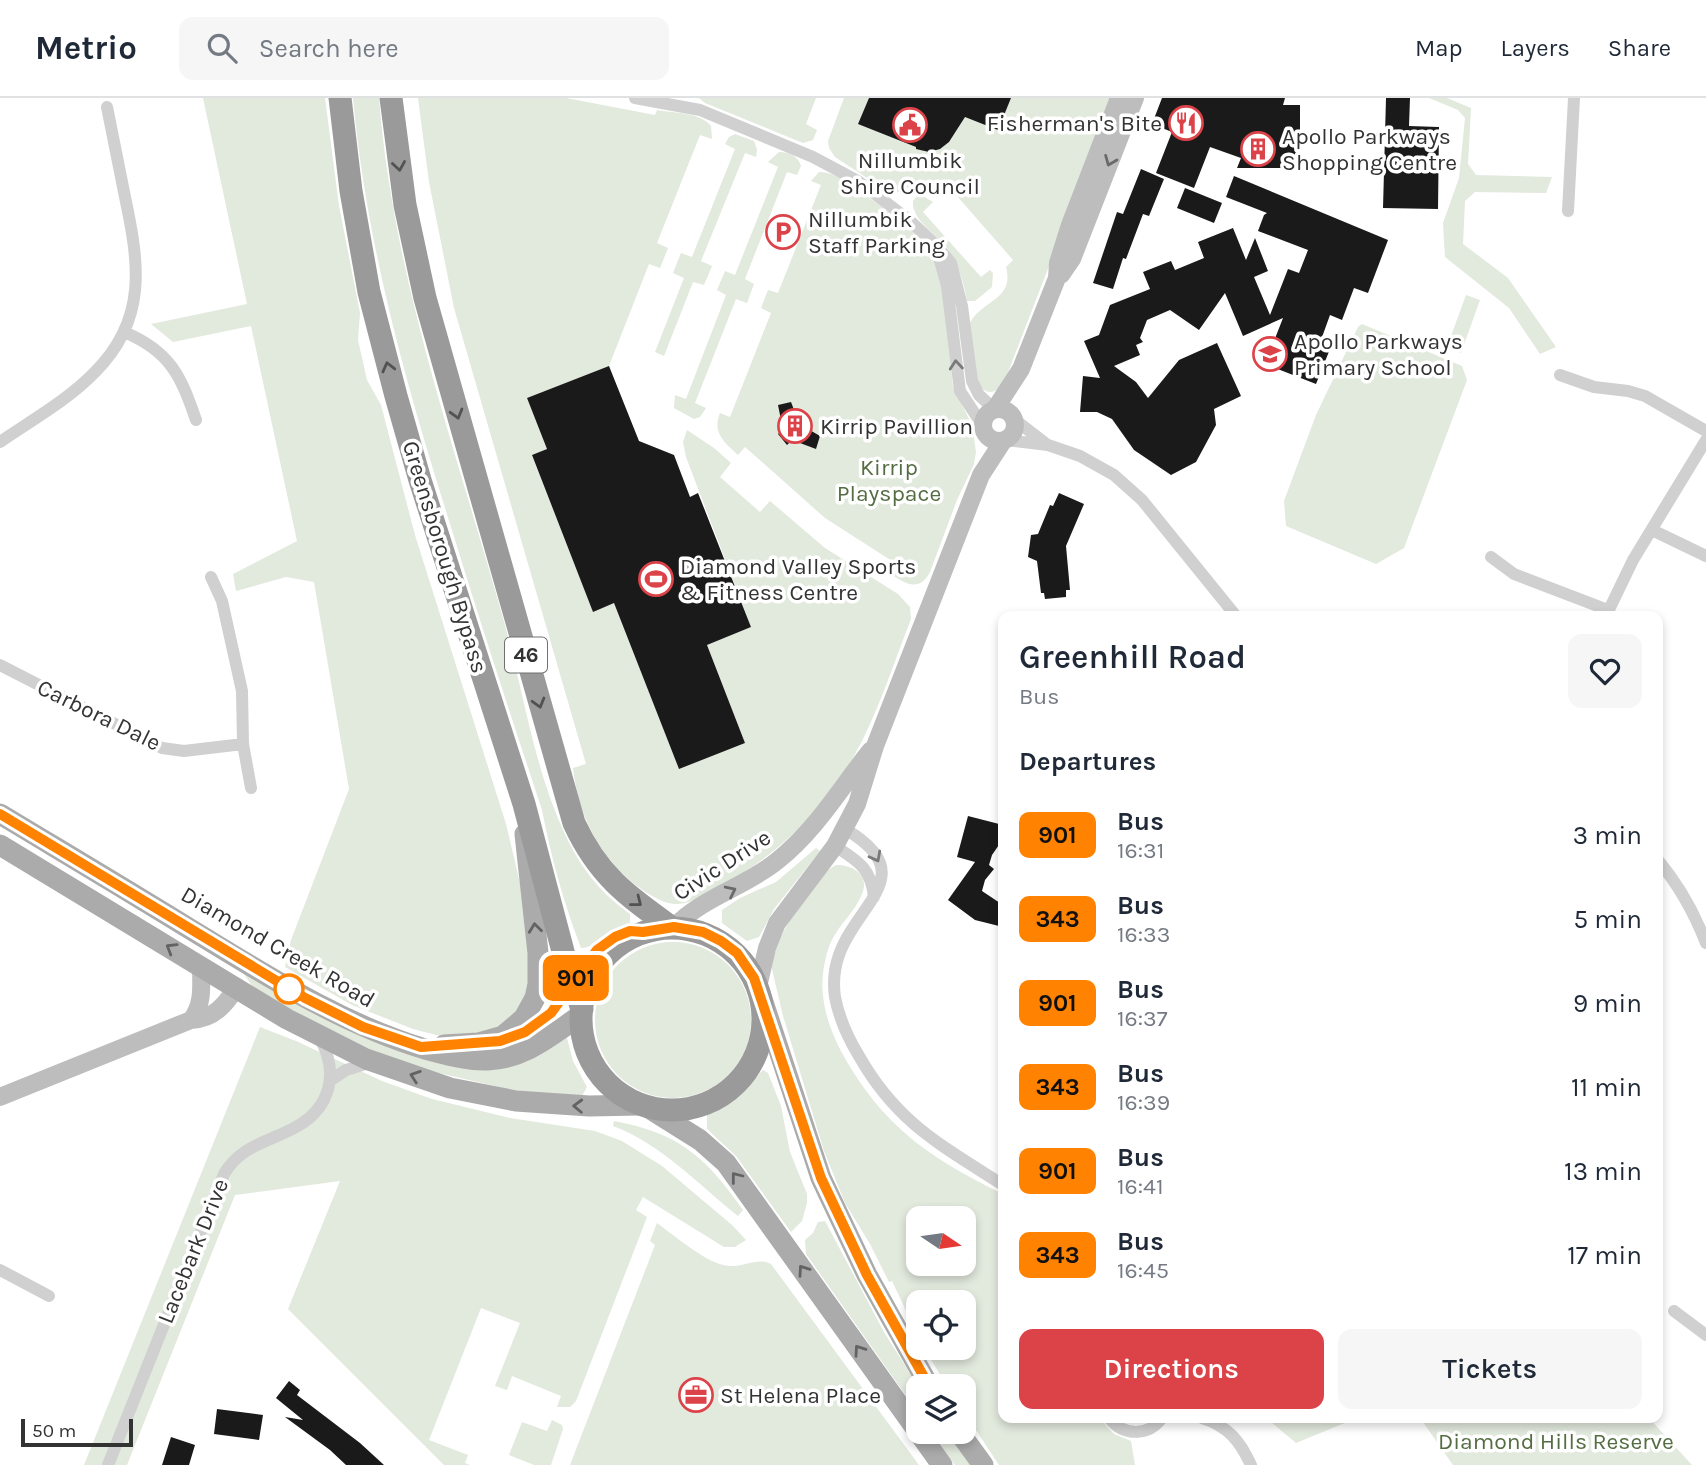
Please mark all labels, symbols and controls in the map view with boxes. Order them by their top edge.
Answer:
search box [179,17,669,80]
text: Metrio [35,29,137,67]
icon: search [203,29,241,67]
text: Search here [259,33,399,64]
text: Map [1415,34,1463,62]
text: Layers [1501,34,1570,62]
text: Share [1608,34,1671,62]
restaurant icon: Fisherman's Bite [1167,104,1205,142]
public building icon: Nillumbik Shire Council [891,106,929,144]
place label: Fisherman's Bite [987,110,1162,137]
place label: Apollo Parkways Shopping Centre [1282,123,1457,176]
building icon: Apollo Parkways Shopping Centre [1239,130,1277,168]
place label: Nillumbik Shire Council [840,147,980,200]
one-way arrow [1105,155,1119,167]
one-way arrow [391,160,406,172]
place label: Nillumbik Staff Parking [808,206,945,259]
parking icon: Nillumbik Staff Parking [764,213,802,251]
place label: Apollo Parkways Primary School [1294,328,1463,381]
school or university icon: Apollo Parkways Primary School [1251,335,1289,373]
one-way arrow [949,359,964,370]
one-way arrow [382,361,396,373]
one-way arrow [449,407,463,419]
building icon: Kirrip Pavillion [776,407,814,445]
place label: Kirrip Pavillion [820,413,973,440]
street label: Greensborough Bypass [397,438,493,676]
park label: Kirrip Playspace [837,454,941,507]
place label: Diamond Valley Sports & Fitness Centre [680,553,916,606]
sports icon: Diamond Valley Sports & Fitness Centre [637,560,675,598]
button: heart [1568,634,1642,708]
road number: 46 [505,638,547,672]
text: Greenhill Road [1019,638,1246,676]
street label: Carbora Dale [33,674,165,756]
text: Bus [1019,683,1059,710]
one-way arrow [531,697,545,709]
text: Departures [1019,746,1156,777]
text: Bus [1117,806,1164,837]
text: 3 min [1573,820,1642,851]
text: 901 [1038,821,1077,849]
street label: Civic Drive [668,824,776,906]
text: 16:31 [1117,837,1164,864]
one-way arrow [867,850,881,863]
street label: Diamond Creek Road [176,881,380,1013]
one-way arrow [724,885,736,899]
text: Bus [1117,890,1164,921]
one-way arrow [629,894,642,907]
text: 5 min [1573,904,1642,935]
text: 343 [1035,905,1080,933]
text: 16:33 [1117,921,1170,948]
one-way arrow [528,922,543,934]
one-way arrow [165,943,178,956]
line badge: 901 [536,955,616,1001]
text: 901 [557,964,595,992]
unlabelled marker [274,974,304,1004]
text: Bus [1117,974,1164,1005]
text: 9 min [1573,988,1642,1019]
text: 901 [1038,989,1077,1017]
text: 16:37 [1117,1005,1167,1032]
text: Bus [1117,1058,1164,1089]
one-way arrow [409,1070,421,1084]
text: 11 min [1571,1072,1642,1103]
text: 343 [1035,1073,1080,1101]
text: 16:39 [1117,1089,1170,1116]
one-way arrow [572,1098,583,1113]
text: Bus [1117,1142,1164,1173]
text: 13 min [1564,1156,1642,1187]
text: 901 [1038,1157,1077,1185]
one-way arrow [732,1172,745,1185]
text: 16:41 [1117,1173,1164,1200]
street label: Lacebark Drive [152,1175,234,1327]
north arrow [906,1206,976,1276]
map controls [906,1206,976,1444]
text: Bus [1117,1226,1164,1257]
text: 17 min [1567,1240,1642,1271]
text: 343 [1035,1241,1080,1269]
text: 16:45 [1117,1257,1169,1284]
one-way arrow [799,1265,811,1278]
button: locate [906,1290,976,1360]
button: Directions [1019,1329,1324,1409]
button: Tickets [1338,1329,1642,1409]
one-way arrow [855,1345,867,1358]
button: layers [906,1374,976,1444]
office icon: St Helena Place [677,1376,715,1414]
place label: St Helena Place [720,1382,881,1409]
scale bar [21,1416,133,1448]
text: 50 m [32,1420,76,1442]
park label: Diamond Hills Reserve [1438,1428,1674,1455]

